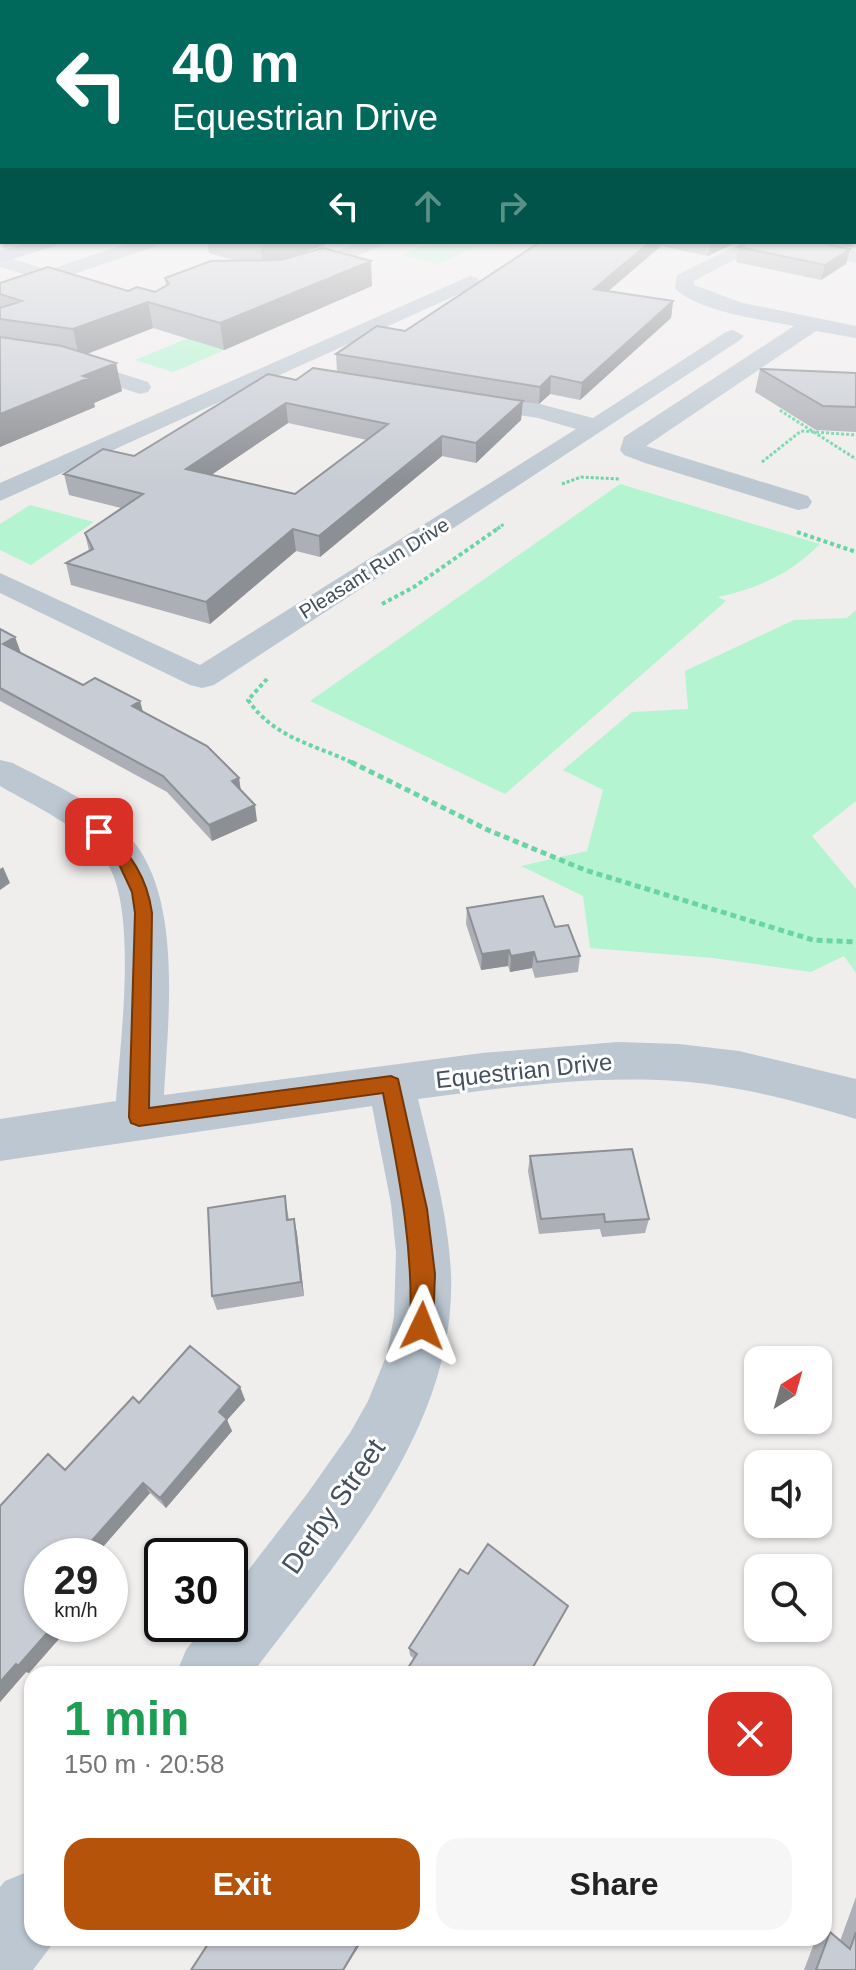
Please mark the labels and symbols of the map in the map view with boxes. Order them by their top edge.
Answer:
street label: Pleasant Run Drive [295,513,453,623]
pin [65,798,133,866]
street label: Equestrian Drive [434,1048,614,1093]
position arrow [380,1284,464,1368]
north arrow [744,1346,832,1434]
street label: Derby Street [276,1433,391,1580]
speed limit sign: 30 [144,1538,248,1642]

